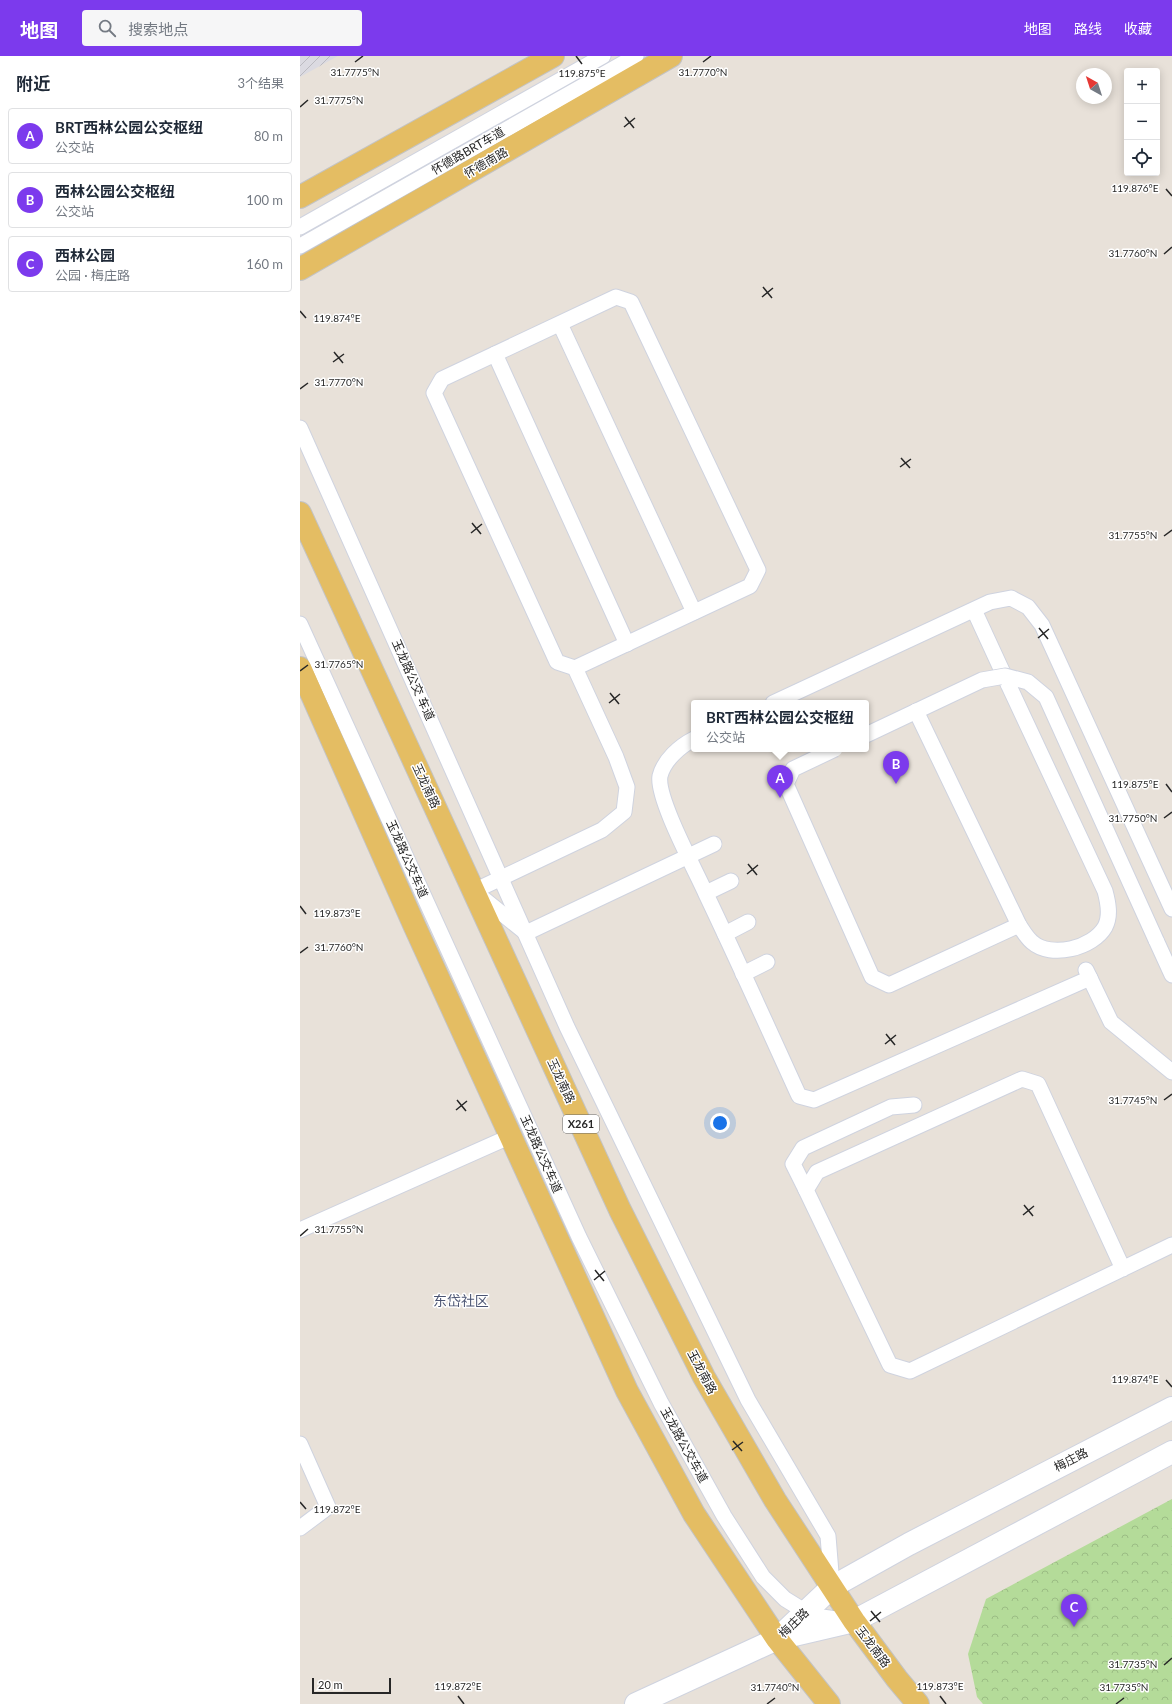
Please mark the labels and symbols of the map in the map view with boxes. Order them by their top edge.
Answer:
text: 31.7775°N [331,66,379,78]
text: 31.7770°N [679,66,727,78]
text: 119.875°E [558,67,606,79]
north arrow [1076,68,1112,104]
text: 31.7775°N [315,94,363,106]
street label: 怀德路BRT车道 [428,124,507,178]
street label: 怀德南路 [461,144,510,181]
text: 119.876°E [1111,182,1159,194]
text: 31.7760°N [1109,247,1157,259]
text: 119.874°E [313,312,361,324]
text: 31.7770°N [315,376,363,388]
text: 31.7755°N [1109,529,1157,541]
street label: 玉龙路公交 车道 [389,637,438,723]
text: 31.7765°N [315,658,363,670]
pin: B [883,751,909,784]
street label: 玉龙南路 [410,761,443,811]
pin: A [767,765,793,798]
text: 119.875°E [1111,778,1159,790]
text: 31.7750°N [1109,812,1157,824]
street label: 玉龙路公交车道 [384,817,431,900]
text: 119.873°E [313,907,361,919]
text: 31.7760°N [315,941,363,953]
street label: 玉龙南路 [545,1056,578,1106]
text: 31.7745°N [1109,1094,1157,1106]
street label: 玉龙路公交车道 [518,1112,565,1195]
your location [710,1113,730,1133]
road number: X261 [563,1115,599,1133]
text: 31.7755°N [315,1223,363,1235]
district label: 东岱社区 [433,1292,489,1309]
street label: 玉龙南路 [685,1347,720,1396]
text: 119.874°E [1111,1373,1159,1385]
street label: 玉龙路公交车道 [658,1404,711,1485]
street label: 梅庄路 [1051,1445,1090,1474]
text: 119.872°E [313,1503,361,1515]
pin: C [1061,1594,1087,1627]
street label: 梅庄路 [775,1605,812,1641]
street label: 玉龙南路 [853,1623,894,1670]
text: 31.7735°N [1109,1658,1157,1670]
scale bar [312,1676,391,1695]
text: 119.872°E [434,1680,482,1692]
text: 119.873°E [916,1680,964,1692]
text: 31.7740°N [751,1681,799,1693]
text: 31.7735°N [1100,1681,1148,1693]

